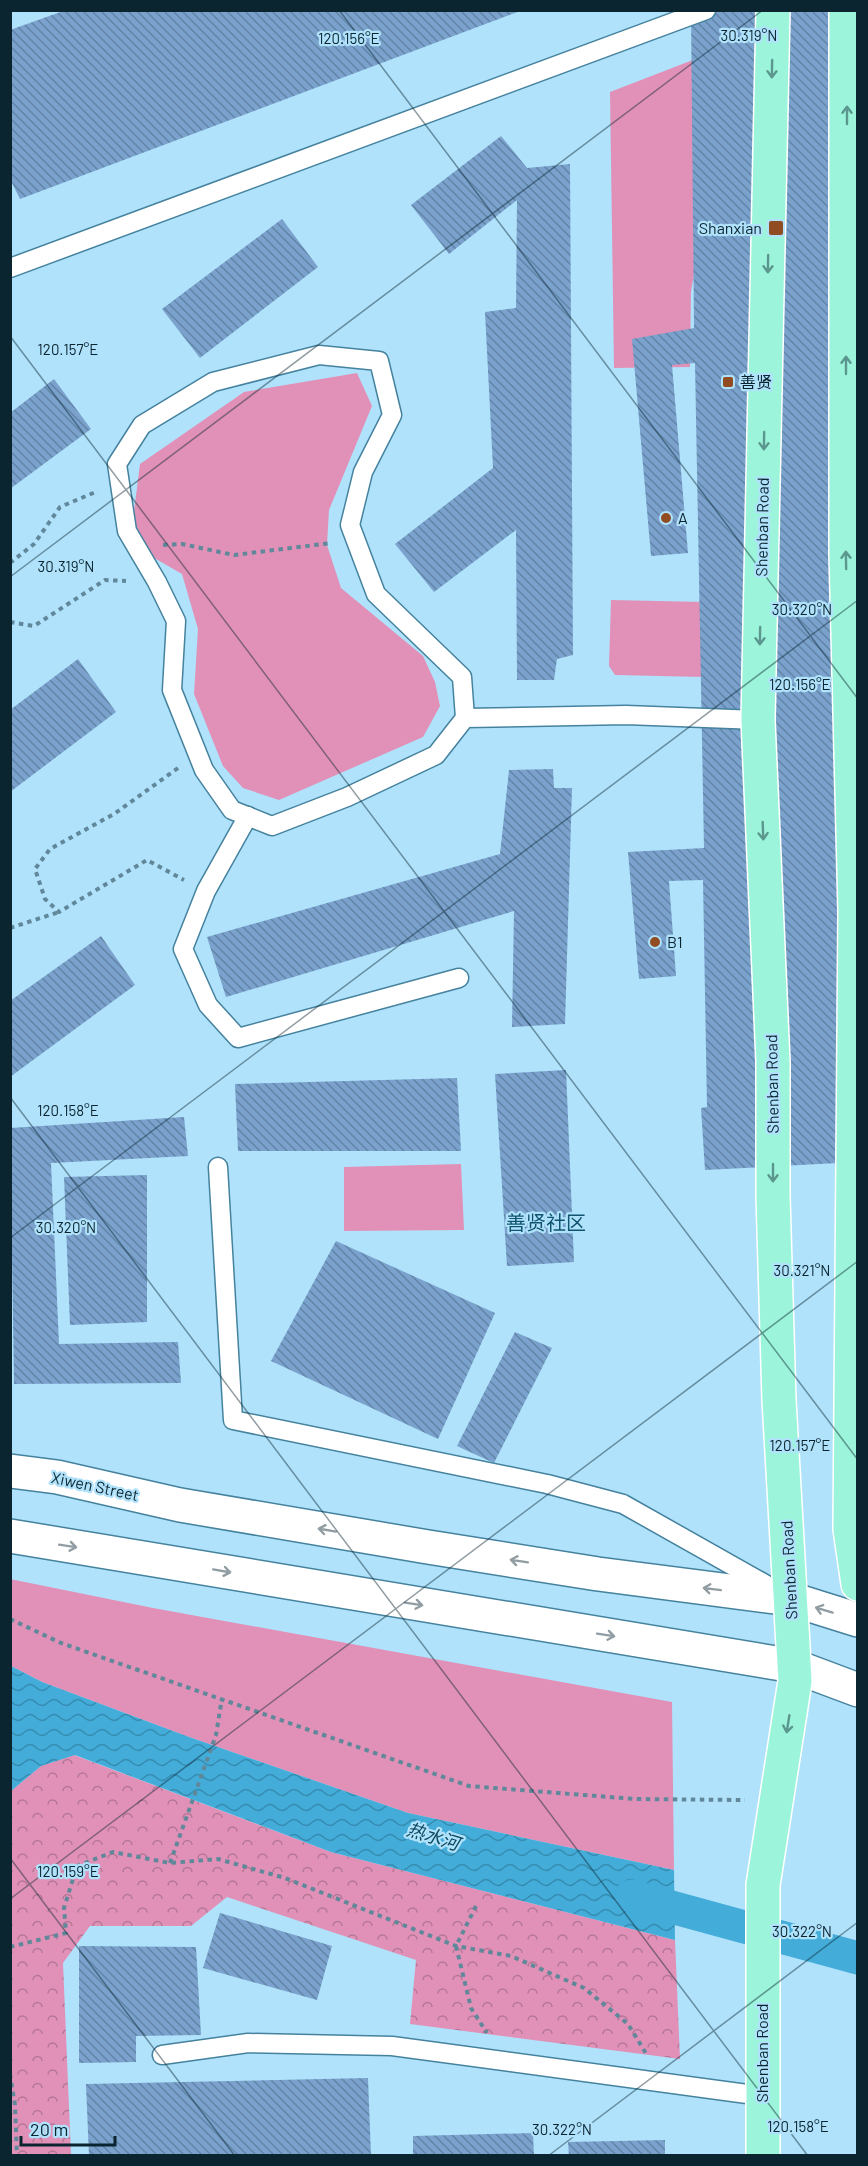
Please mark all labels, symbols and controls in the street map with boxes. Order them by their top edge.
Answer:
text: 30.319°N [721,26,777,44]
text: 120.156°E [318,29,380,47]
one-way arrow [766,58,777,78]
one-way arrow [841,105,853,125]
place label: Shanxian [699,218,762,237]
marker: Shanxian [767,219,785,237]
one-way arrow [762,253,773,273]
text: 120.157°E [38,340,98,358]
one-way arrow [840,355,852,375]
place label: 善贤 [740,372,772,391]
marker: 善贤 [721,375,735,389]
one-way arrow [758,431,770,451]
street label: Shenban Road [751,477,772,577]
place label: A [678,508,688,527]
marker: A [659,511,673,525]
one-way arrow [841,550,852,570]
text: 30.319°N [38,557,94,575]
text: 30.320°N [772,600,832,618]
one-way arrow [754,626,765,646]
text: 120.156°E [769,675,831,693]
one-way arrow [757,821,768,841]
place label: B1 [667,932,683,951]
marker: B1 [648,935,662,949]
street label: Shenban Road [761,1034,782,1134]
text: 120.158°E [37,1101,99,1119]
one-way arrow [767,1162,779,1182]
district label: 善贤社区 [506,1210,586,1234]
text: 30.320°N [36,1218,96,1236]
text: 30.321°N [773,1261,831,1279]
text: 120.157°E [770,1436,830,1454]
street label: Xiwen Street [50,1467,141,1504]
street label: Shenban Road [776,1520,801,1620]
one-way arrow [317,1524,337,1535]
one-way arrow [58,1540,78,1551]
one-way arrow [510,1556,529,1567]
one-way arrow [211,1566,231,1577]
one-way arrow [703,1583,722,1594]
one-way arrow [404,1599,423,1610]
one-way arrow [815,1604,834,1615]
one-way arrow [596,1630,616,1641]
one-way arrow [782,1714,793,1734]
water label: 热水河 [404,1818,465,1855]
text: 120.159°E [37,1862,99,1880]
text: 30.322°N [772,1922,832,1940]
street label: Shenban Road [752,2003,771,2103]
scale bar [21,2109,116,2147]
text: 120.158°E [767,2117,829,2135]
text: 20 m [30,2118,68,2140]
text: 30.322°N [532,2120,592,2138]

